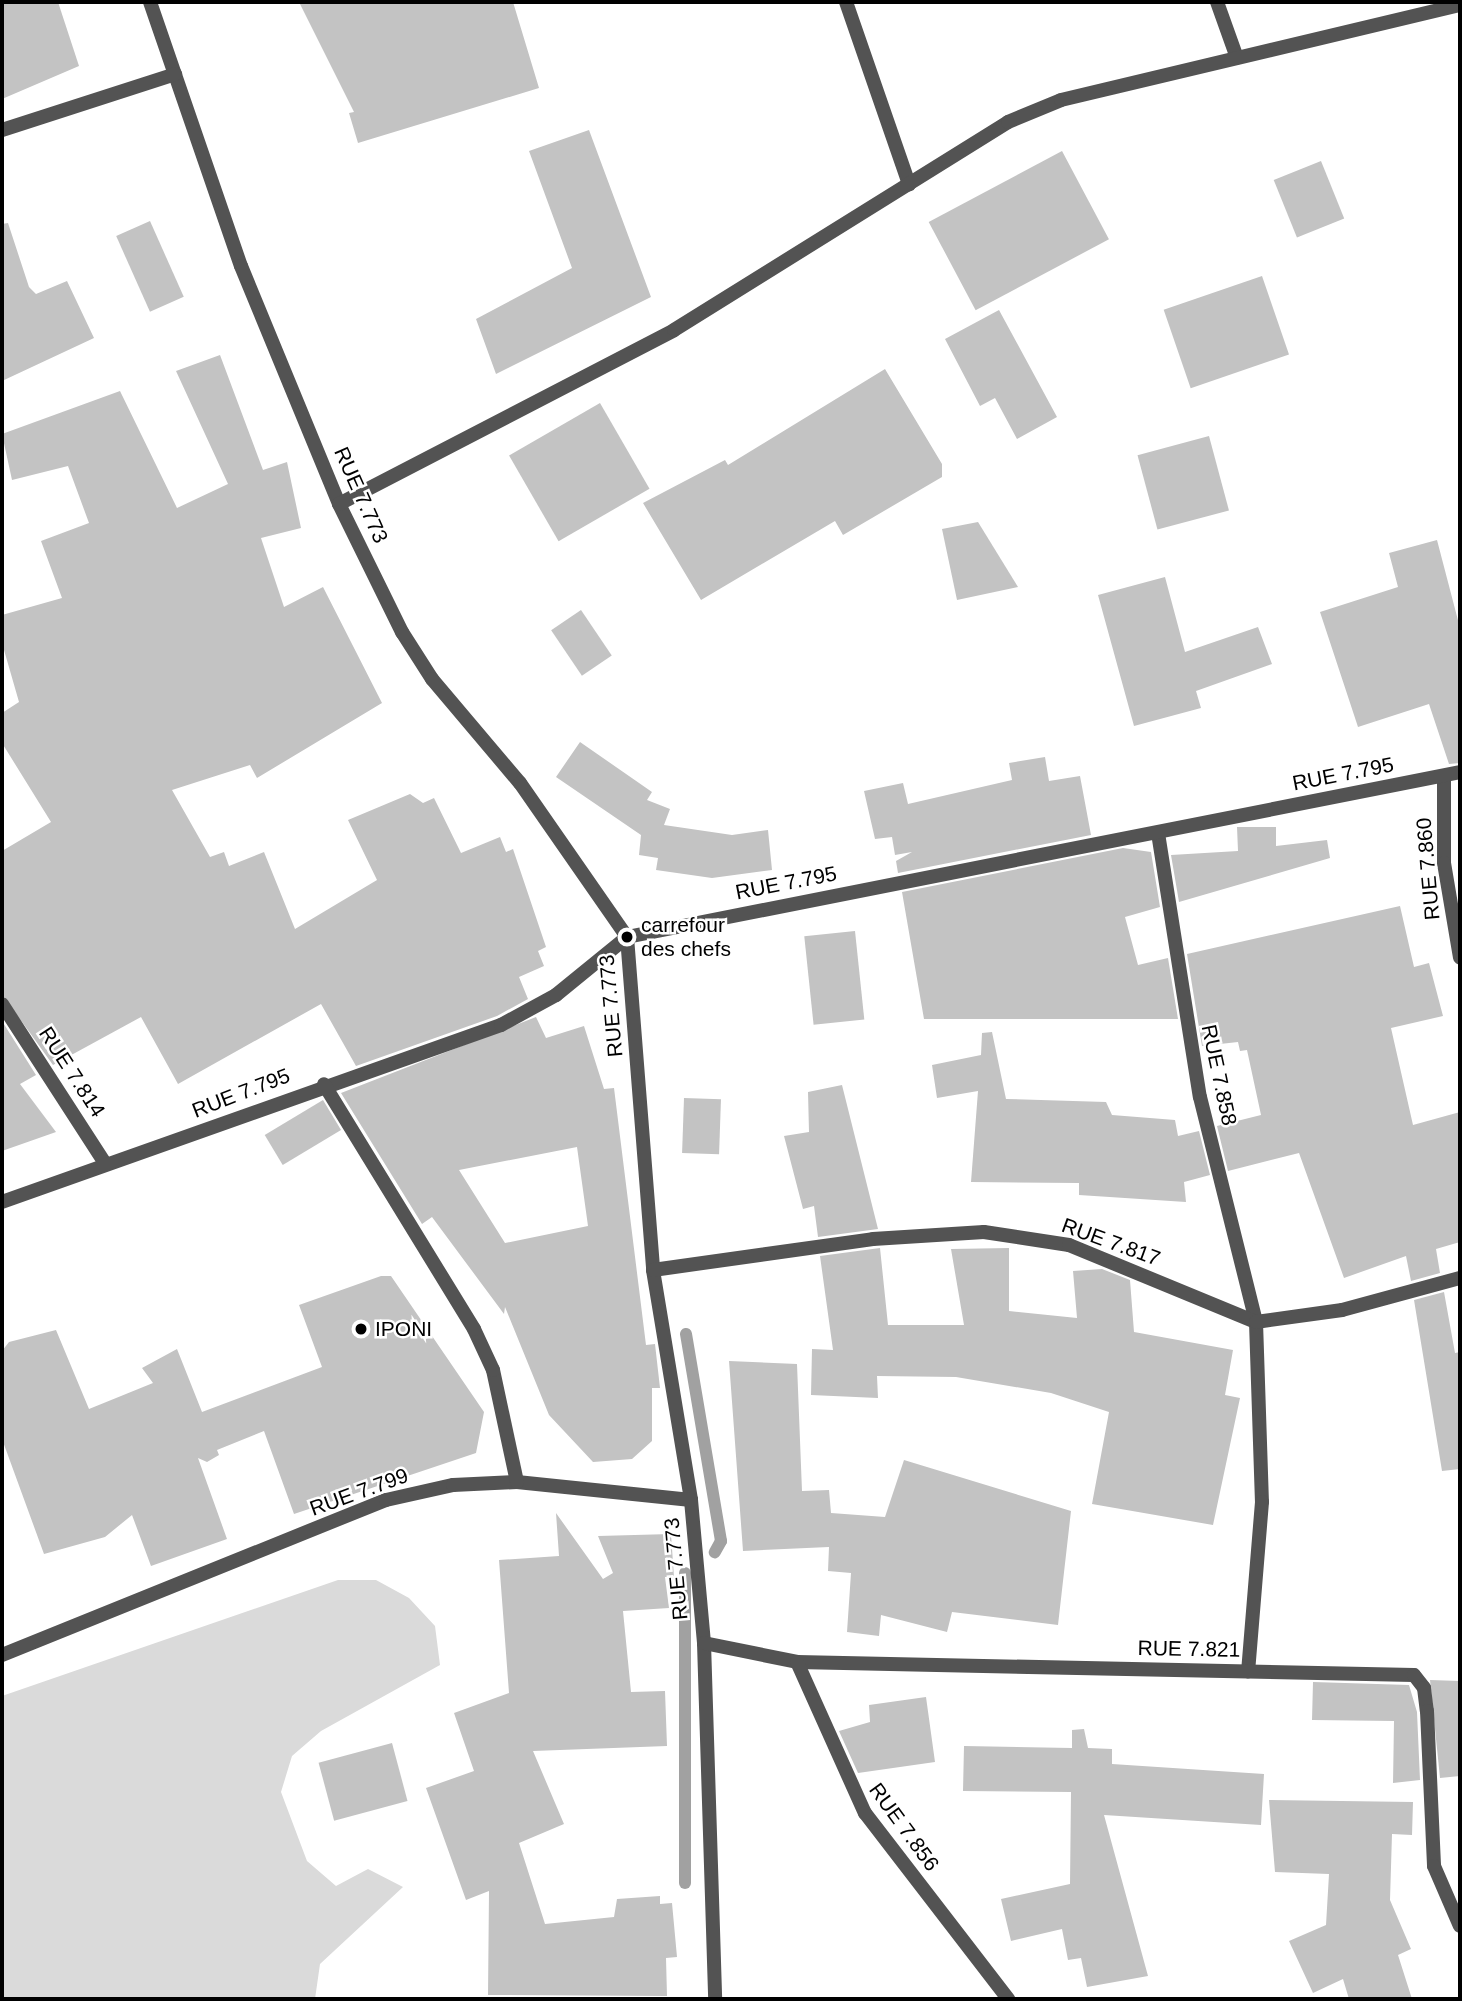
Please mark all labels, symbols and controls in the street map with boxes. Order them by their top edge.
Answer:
street label: RUE 7.773 [329,443,393,547]
street label: RUE 7.795 [1290,752,1396,796]
street label: RUE 7.860 [1411,817,1445,921]
street label: RUE 7.795 [733,861,839,905]
place label: carrefour des chefs [641,912,731,962]
marker: carrefour des chefs [619,929,635,945]
street label: RUE 7.773 [594,954,628,1058]
street label: RUE 7.814 [33,1022,111,1122]
street label: RUE 7.858 [1196,1022,1242,1128]
street label: RUE 7.795 [189,1063,293,1123]
street label: RUE 7.817 [1058,1213,1164,1271]
place label: IPONI [375,1316,432,1342]
marker: IPONI [353,1321,369,1337]
street label: RUE 7.799 [306,1463,412,1521]
street label: RUE 7.773 [659,1517,693,1621]
street label: RUE 7.821 [1137,1636,1241,1662]
street label: RUE 7.856 [864,1778,944,1876]

